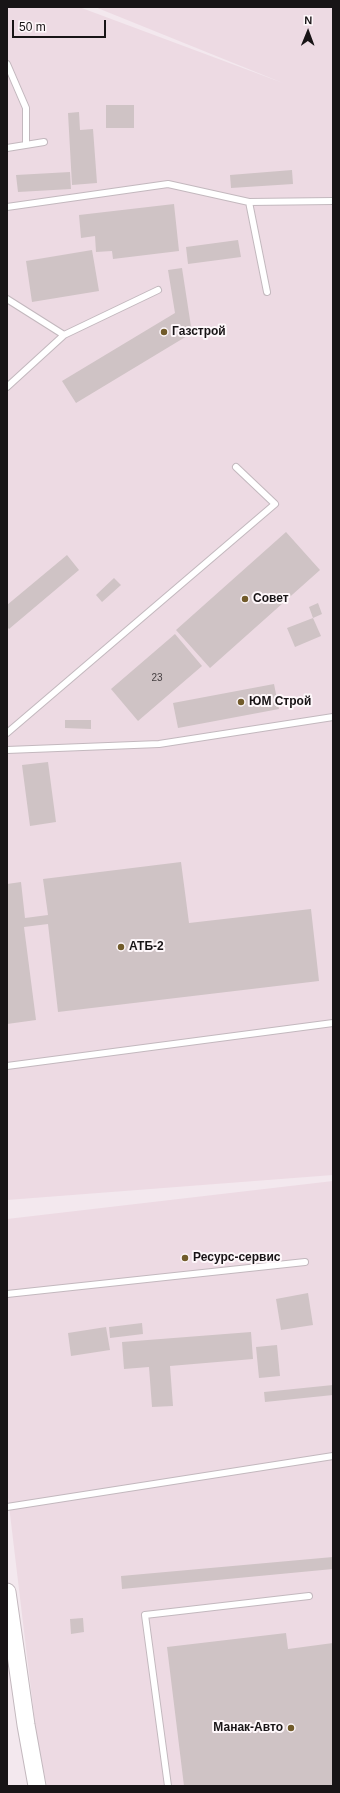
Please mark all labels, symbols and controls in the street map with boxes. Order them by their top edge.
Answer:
scale bar [14,12,108,38]
north arrow [288,12,328,52]
text: N [304,14,312,26]
text: 50 m [19,20,46,34]
place label: Газстрой [172,325,226,339]
marker: Газстрой [159,327,169,337]
place label: Совет [253,592,289,606]
marker: Совет [240,594,250,604]
house number: 23 [151,672,163,684]
place label: ЮМ Строй [249,695,311,709]
marker: ЮМ Строй [236,697,246,707]
place label: АТБ-2 [129,940,164,954]
marker: АТБ-2 [116,942,126,952]
place label: Ресурс-сервис [193,1251,281,1265]
marker: Ресурс-сервис [180,1253,190,1263]
place label: Манак-Авто [213,1721,283,1735]
marker: Манак-Авто [286,1723,296,1733]

